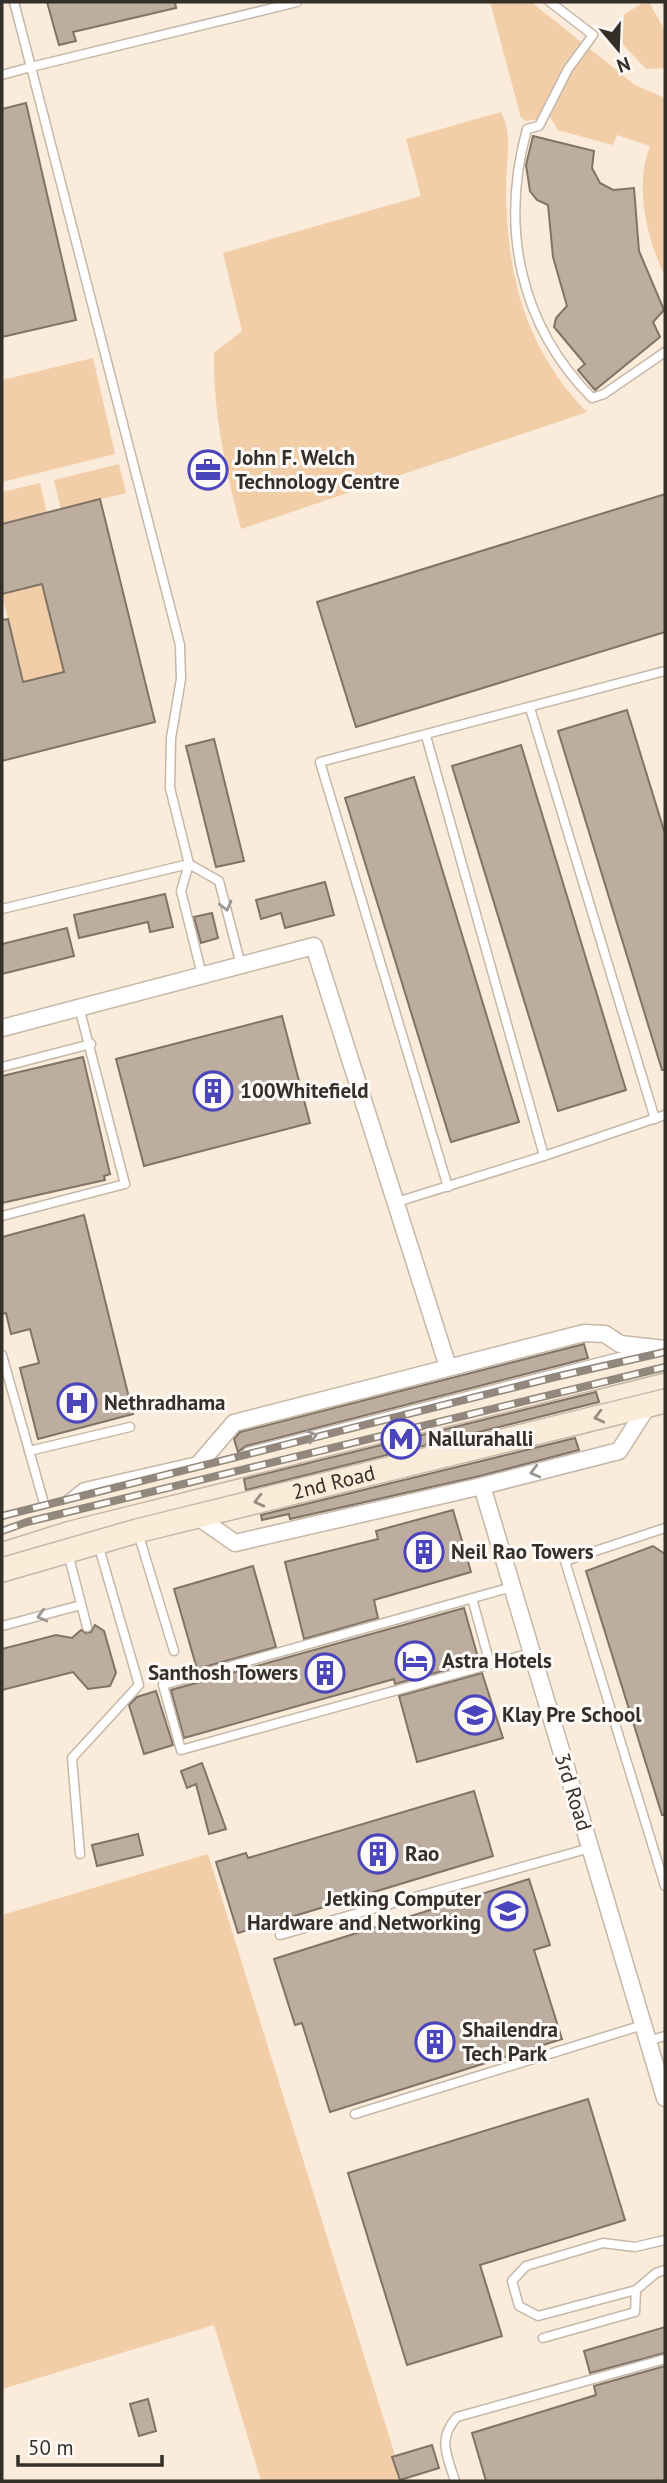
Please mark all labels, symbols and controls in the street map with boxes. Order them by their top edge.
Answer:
north arrow [583,14,653,84]
text: N [614,52,633,78]
place label: John F. Welch Technology Centre [234,444,400,495]
office icon: John F. Welch Technology Centre [187,449,229,491]
one-way arrow [218,900,232,912]
building icon: 100Whitefield [192,1070,234,1112]
place label: 100Whitefield [240,1077,369,1104]
hospital icon: Nethradhama [56,1382,98,1424]
place label: Nethradhama [104,1389,226,1416]
one-way arrow [593,1408,605,1423]
metro station icon: Nallurahalli [380,1418,422,1460]
place label: Nallurahalli [428,1425,534,1452]
one-way arrow [306,1430,318,1444]
street label: 2nd Road [289,1459,378,1505]
one-way arrow [529,1464,541,1479]
one-way arrow [253,1493,265,1507]
building icon: Neil Rao Towers [403,1531,445,1573]
place label: Neil Rao Towers [451,1538,594,1565]
one-way arrow [36,1607,48,1622]
hotel icon: Astra Hotels [394,1640,436,1682]
place label: Astra Hotels [442,1647,552,1674]
building icon: Santhosh Towers [304,1652,346,1694]
place label: Santhosh Towers [148,1659,298,1686]
school or university icon: Klay Pre School [454,1694,496,1736]
place label: Klay Pre School [502,1701,642,1728]
street label: 3rd Road [549,1750,598,1834]
building icon: Rao [357,1833,399,1875]
place label: Rao [405,1840,439,1867]
place label: Jetking Computer Hardware and Networking [247,1885,482,1936]
school or university icon: Jetking Computer Hardware and Networking [487,1890,529,1932]
place label: Shailendra Tech Park [462,2016,558,2067]
building icon: Shailendra Tech Park [414,2021,456,2063]
scale bar [18,2424,161,2468]
text: 50 m [28,2434,74,2461]

